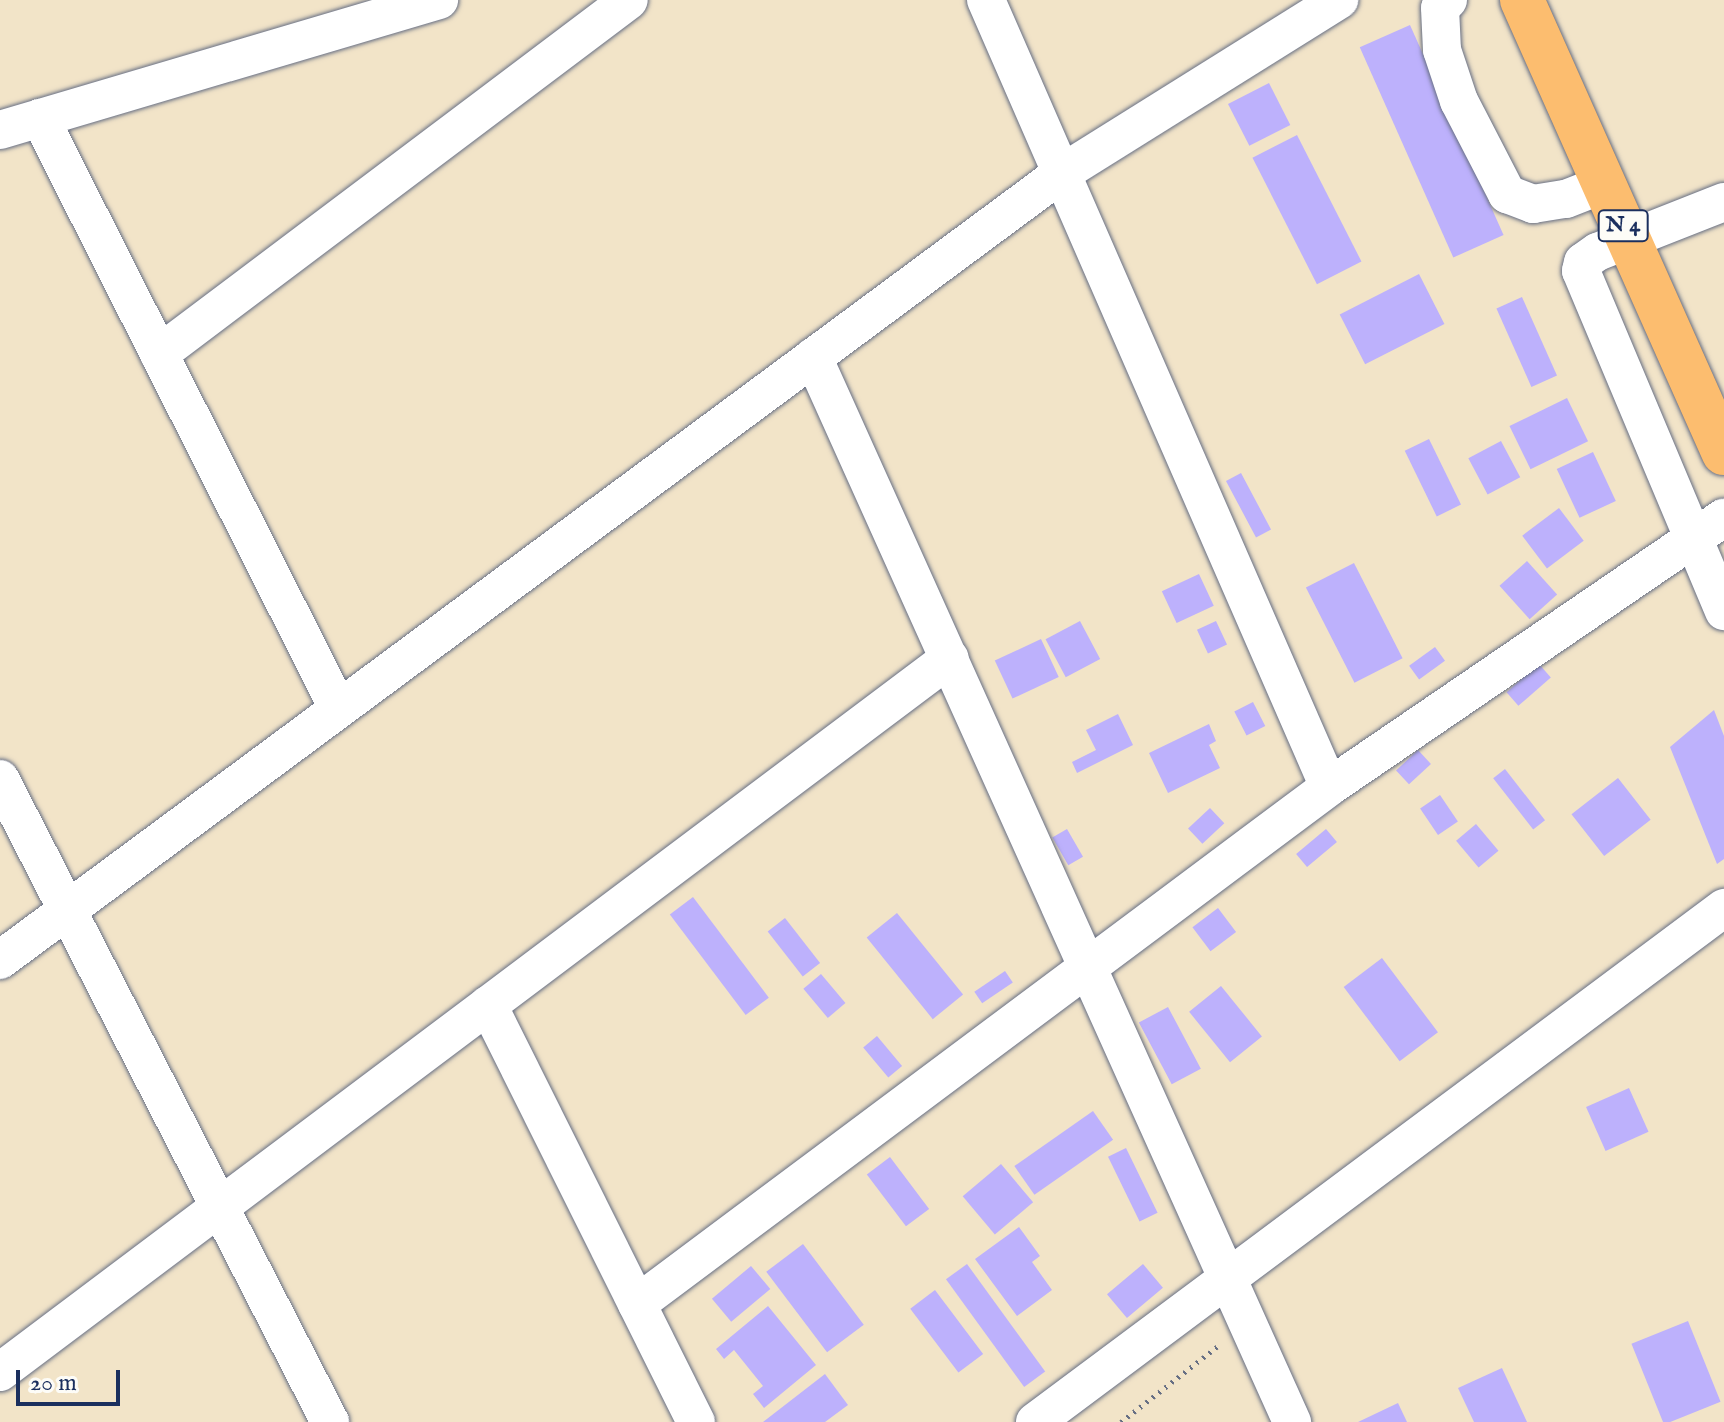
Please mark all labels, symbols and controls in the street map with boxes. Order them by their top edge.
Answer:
road number: N 4 [1597,208,1649,244]
scale bar [20,1354,124,1404]
text: 20 m [30,1368,77,1399]

